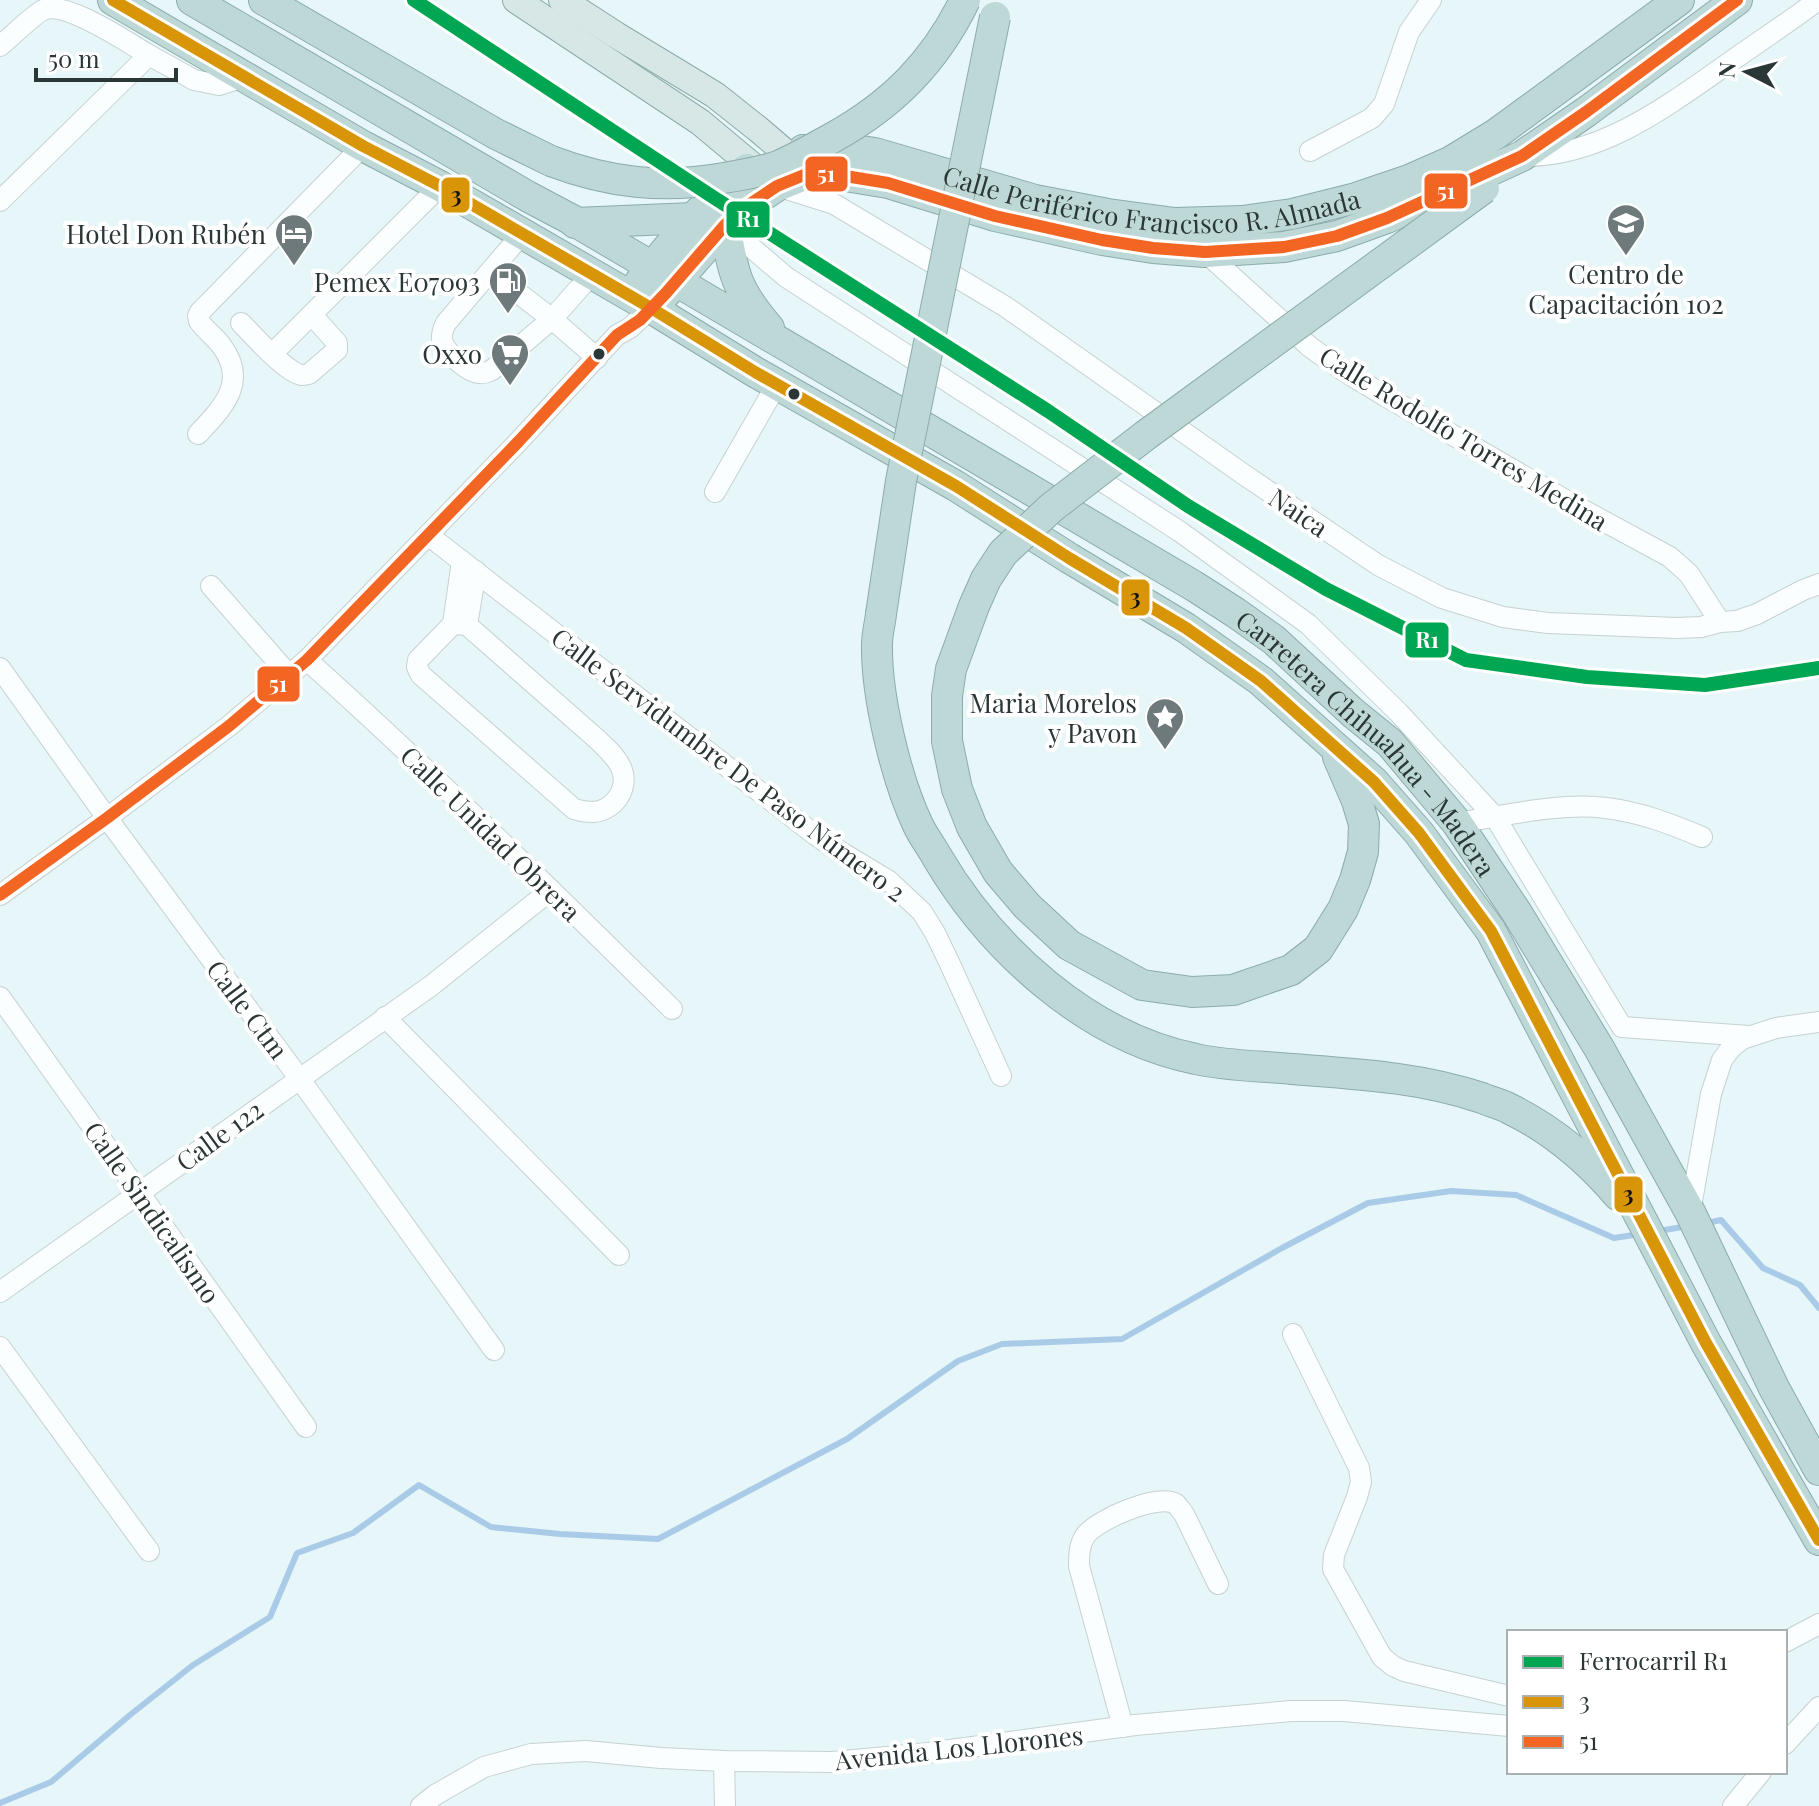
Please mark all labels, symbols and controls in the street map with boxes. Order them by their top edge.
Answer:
scale bar [36,32,176,82]
north arrow [1707,32,1787,112]
text: 50 m [48,42,100,74]
text: N [1710,60,1742,79]
line badge: 51 [804,155,849,193]
street label: Calle Periférico Francisco R. Almada [939,157,1363,241]
text: 51 [817,158,835,188]
line badge: 51 [1423,172,1469,210]
text: 51 [1437,175,1455,205]
line badge: 3 [440,176,471,214]
text: 3 [451,179,461,209]
line badge: R1 [725,200,771,239]
school or university icon: Centro de Capacitación 102 [1605,202,1647,257]
text: R1 [736,203,760,233]
hotel icon: Hotel Don Rubén [273,212,315,267]
place label: Hotel Don Rubén [66,216,266,251]
place label: Centro de Capacitación 102 [1528,256,1724,321]
fuel station icon: Pemex E07093 [487,260,529,315]
place label: Pemex E07093 [314,264,480,299]
supermarket icon: Oxxo [489,332,531,387]
place label: Oxxo [422,336,482,371]
street label: Calle Rodolfo Torres Medina [1313,338,1615,538]
unlabelled marker [591,346,607,362]
unlabelled marker [786,386,802,402]
street label: Naica [1263,480,1335,544]
line badge: 3 [1120,578,1151,617]
text: 3 [1130,581,1140,611]
street label: Carretera Chihuahua - Madera [1230,601,1505,882]
street label: Calle Servidumbre De Paso Número 2 [545,619,913,909]
line badge: R1 [1404,621,1450,659]
text: R1 [1415,624,1439,654]
line badge: 51 [256,665,301,703]
text: 51 [269,668,287,698]
place label: Maria Morelos y Pavon [970,685,1137,750]
place icon: Maria Morelos y Pavon [1144,696,1186,751]
street label: Calle Unidad Obrera [393,738,589,928]
street label: Calle Ctm [199,952,297,1066]
street label: Calle 122 [168,1092,270,1178]
street label: Calle Sindicalismo [77,1114,229,1310]
line badge: 3 [1613,1175,1644,1214]
text: 3 [1623,1178,1633,1208]
legend [1507,1630,1787,1774]
text: Ferrocarril R1 [1579,1644,1728,1676]
text: 3 [1579,1684,1590,1716]
street label: Avenida Los Llorones [832,1717,1085,1778]
text: 51 [1579,1724,1598,1756]

